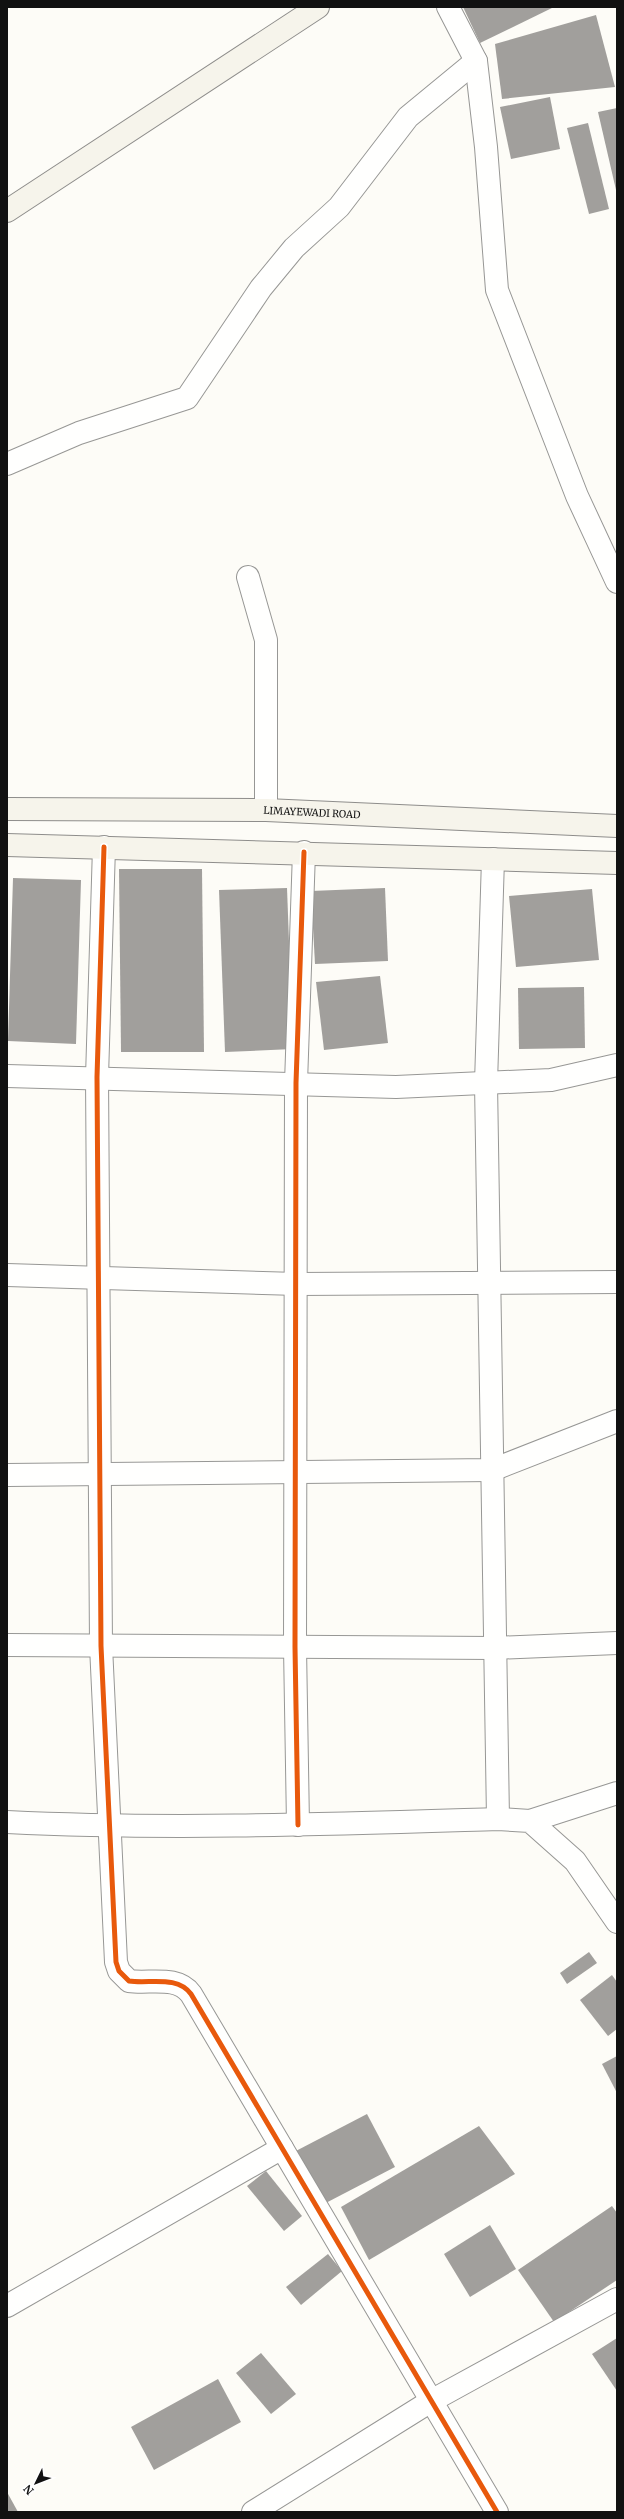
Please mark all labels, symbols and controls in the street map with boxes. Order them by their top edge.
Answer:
street label: LIMAYEWADI ROAD [263,804,361,821]
north arrow [16,2463,56,2503]
text: N [20,2482,37,2498]

